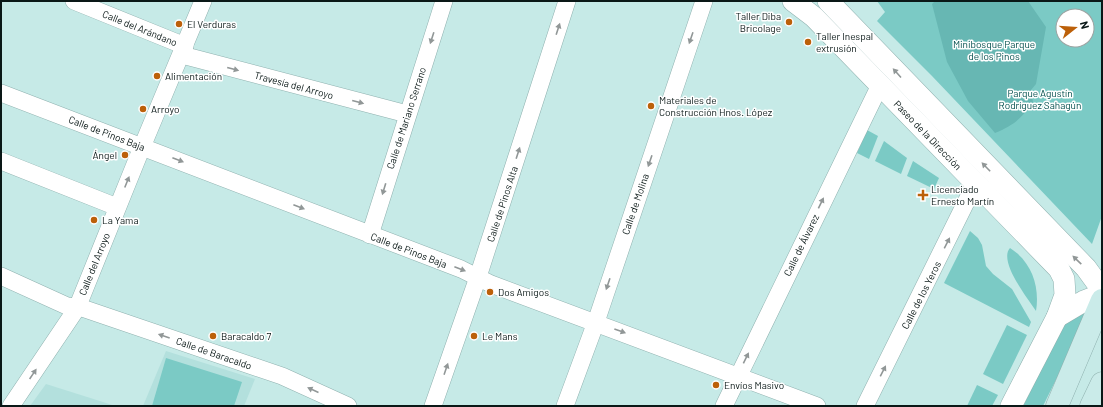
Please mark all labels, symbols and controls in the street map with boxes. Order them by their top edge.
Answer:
street label: Calle del Arándano [101,8,179,48]
north arrow [1055,8,1095,48]
place label: Taller Diba Bricolage [735,10,781,34]
marker: Taller Diba Bricolage [784,17,794,27]
place label: El Verduras [187,18,236,30]
marker: El Verduras [174,19,184,29]
text: N [1078,20,1092,30]
one-way arrow [555,23,561,35]
place label: Taller Inespal extrusión [816,30,873,54]
one-way arrow [429,32,435,44]
one-way arrow [688,32,694,44]
marker: Taller Inespal extrusión [803,37,813,47]
park label: Minibosque Parque de los Pinos [953,38,1035,62]
one-way arrow [227,66,239,72]
street label: Calle de Mariano Serrano [384,66,428,170]
one-way arrow [892,68,901,78]
street label: Travesía del Arroyo [253,69,335,101]
place label: Alimentación [165,70,222,82]
marker: Alimentación [152,71,162,81]
park label: Parque Agustín Rodríguez Sahagún [999,87,1081,111]
place label: Materiales de Construcción Hnos. López [659,94,773,118]
street label: Paseo de la Dirección [892,98,964,172]
one-way arrow [352,99,365,105]
marker: Materiales de Construcción Hnos. López [646,101,656,111]
place label: Arroyo [151,103,179,115]
marker: Arroyo [138,104,148,114]
street label: Calle de Pinos Baja [67,113,147,153]
one-way arrow [515,147,521,159]
place label: Ángel [93,149,117,161]
marker: Ángel [120,150,130,160]
one-way arrow [646,156,652,168]
one-way arrow [172,158,184,164]
one-way arrow [981,162,991,172]
street label: Calle de Pinos Alta [484,165,520,243]
street label: Calle de Molina [619,172,651,236]
one-way arrow [124,177,130,188]
one-way arrow [381,183,387,195]
place label: Licenciado Ernesto Martín [931,183,994,207]
marker: Licenciado Ernesto Martín [918,190,928,200]
one-way arrow [818,198,824,209]
one-way arrow [294,205,306,211]
street label: Calle de Álvarez [781,212,821,278]
place label: La Yama [102,214,139,226]
marker: La Yama [89,215,99,225]
street label: Calle de Pinos Baja [369,230,449,270]
street label: Calle del Arroyo [76,231,112,297]
one-way arrow [944,237,951,248]
one-way arrow [1072,255,1082,265]
street label: Calle de los Yeros [899,259,943,331]
one-way arrow [454,266,466,272]
one-way arrow [605,279,611,291]
place label: Dos Amigos [498,286,549,298]
marker: Dos Amigos [485,287,495,297]
one-way arrow [614,328,626,334]
place label: Baracaldo 7 [221,330,272,342]
place label: Le Mans [482,330,518,342]
marker: Baracaldo 7 [208,331,218,341]
marker: Le Mans [469,331,479,341]
one-way arrow [158,333,170,339]
street label: Calle de Baracaldo [175,334,253,372]
one-way arrow [743,353,749,364]
one-way arrow [443,363,449,375]
one-way arrow [880,365,886,377]
one-way arrow [29,368,37,379]
place label: Envíos Masivo [724,379,784,391]
marker: Envíos Masivo [711,380,721,390]
one-way arrow [307,387,318,393]

